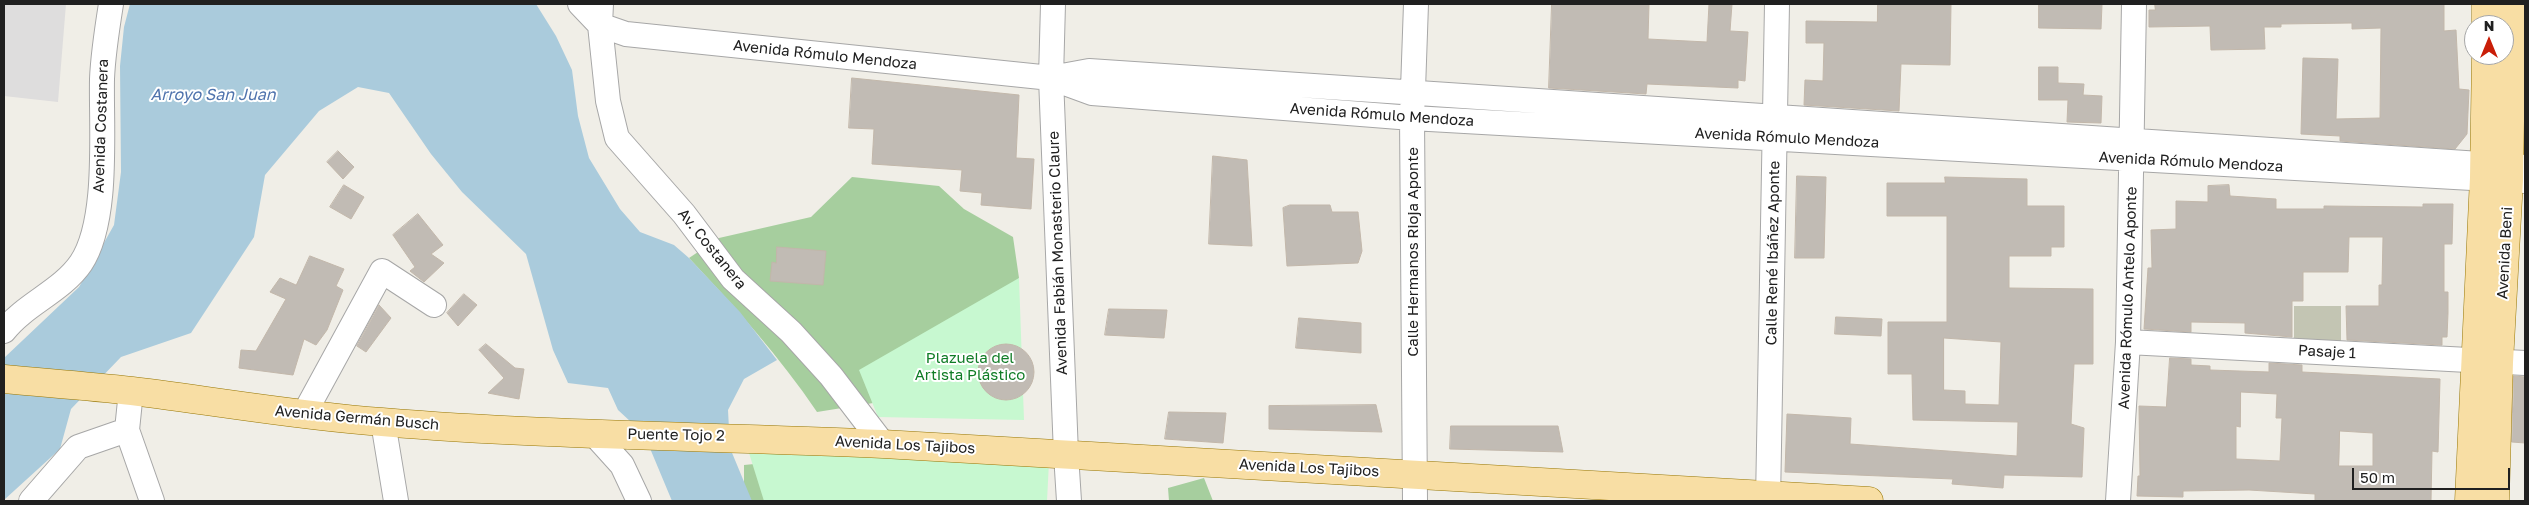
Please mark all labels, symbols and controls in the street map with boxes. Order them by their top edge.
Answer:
north arrow [2464,15,2514,65]
text: N [2484,17,2494,34]
street label: Avenida Rómulo Mendoza [732,36,918,74]
street label: Avenida Costanera [90,59,112,193]
water label: Arroyo San Juan [150,85,276,105]
street label: Avenida Rómulo Mendoza [1289,100,1475,130]
street label: Avenida Rómulo Mendoza [1694,124,1880,152]
street label: Avenida Fabián Monasterio Claure [1045,131,1071,375]
street label: Calle Hermanos Rioja Aponte [1404,147,1422,357]
street label: Avenida Rómulo Mendoza [2098,148,2284,176]
street label: Calle René Ibáñez Aponte [1762,160,1784,346]
street label: Avenida Rómulo Antelo Aponte [2115,186,2141,410]
street label: Av. Costanera [674,205,750,293]
street label: Avenida Beni [2494,206,2516,300]
street label: Pasaje 1 [2297,341,2357,363]
park label: Plazuela del Artista Plástico [915,349,1025,384]
street label: Avenida Germán Busch [274,402,440,434]
street label: Puente Tojo 2 [627,425,725,445]
street label: Avenida Los Tajibos [834,432,976,458]
street label: Avenida Los Tajibos [1238,455,1380,481]
scale bar [2354,458,2512,490]
text: 50 m [2360,468,2395,486]

